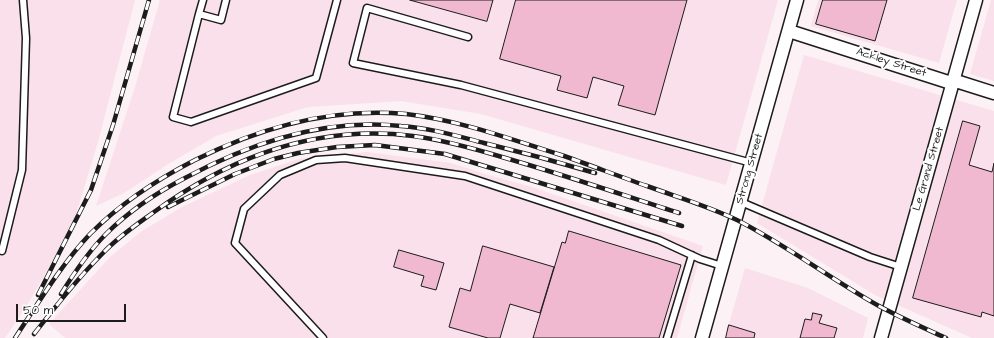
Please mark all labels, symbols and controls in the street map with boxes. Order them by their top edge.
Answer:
street label: Ackley Street [854,45,928,81]
street label: Le Grand Street [911,125,947,213]
street label: Strong Street [734,132,766,206]
scale bar [18,296,128,322]
text: 50 m [23,302,53,319]

